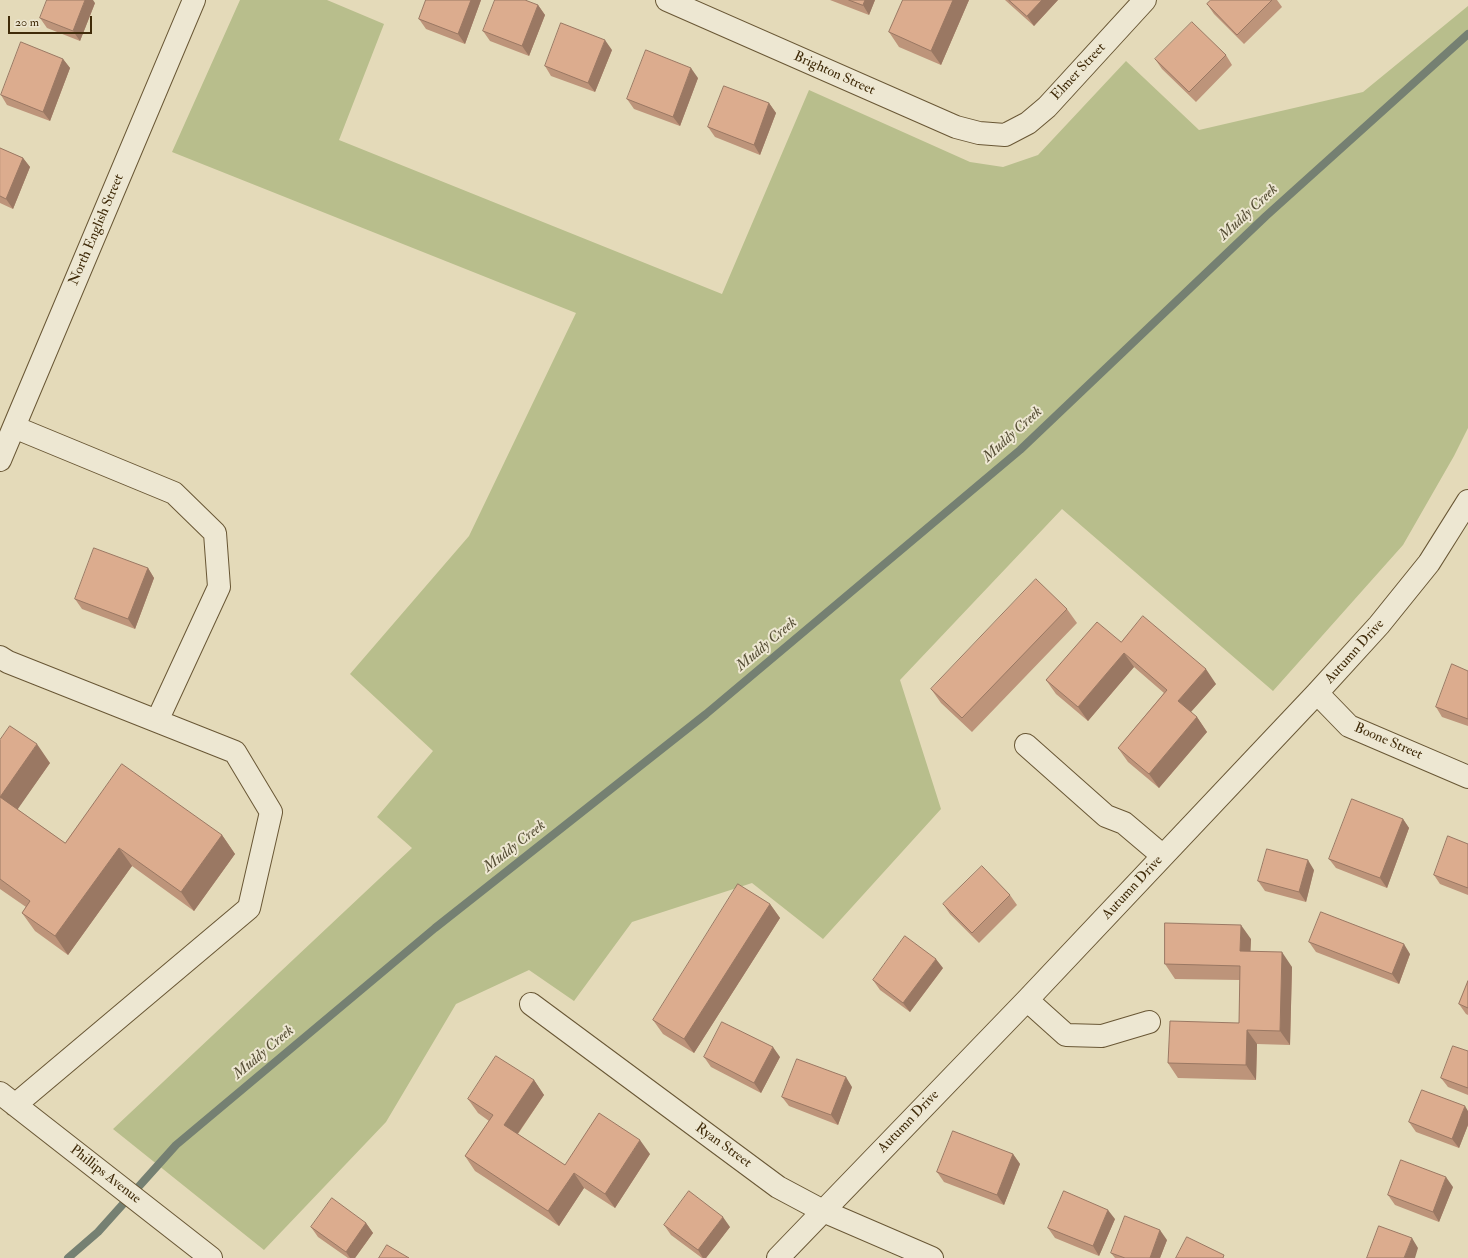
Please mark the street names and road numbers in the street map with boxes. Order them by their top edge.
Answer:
street label: Elmer Street [1048,40,1110,104]
street label: Brighton Street [791,49,877,99]
street label: North English Street [66,172,128,288]
street label: Autumn Drive [1322,616,1388,688]
street label: Boone Street [1351,720,1425,764]
street label: Autumn Drive [1099,853,1167,923]
street label: Autumn Drive [875,1087,943,1157]
street label: Ryan Street [692,1120,754,1172]
street label: Phillips Avenue [66,1142,144,1208]

